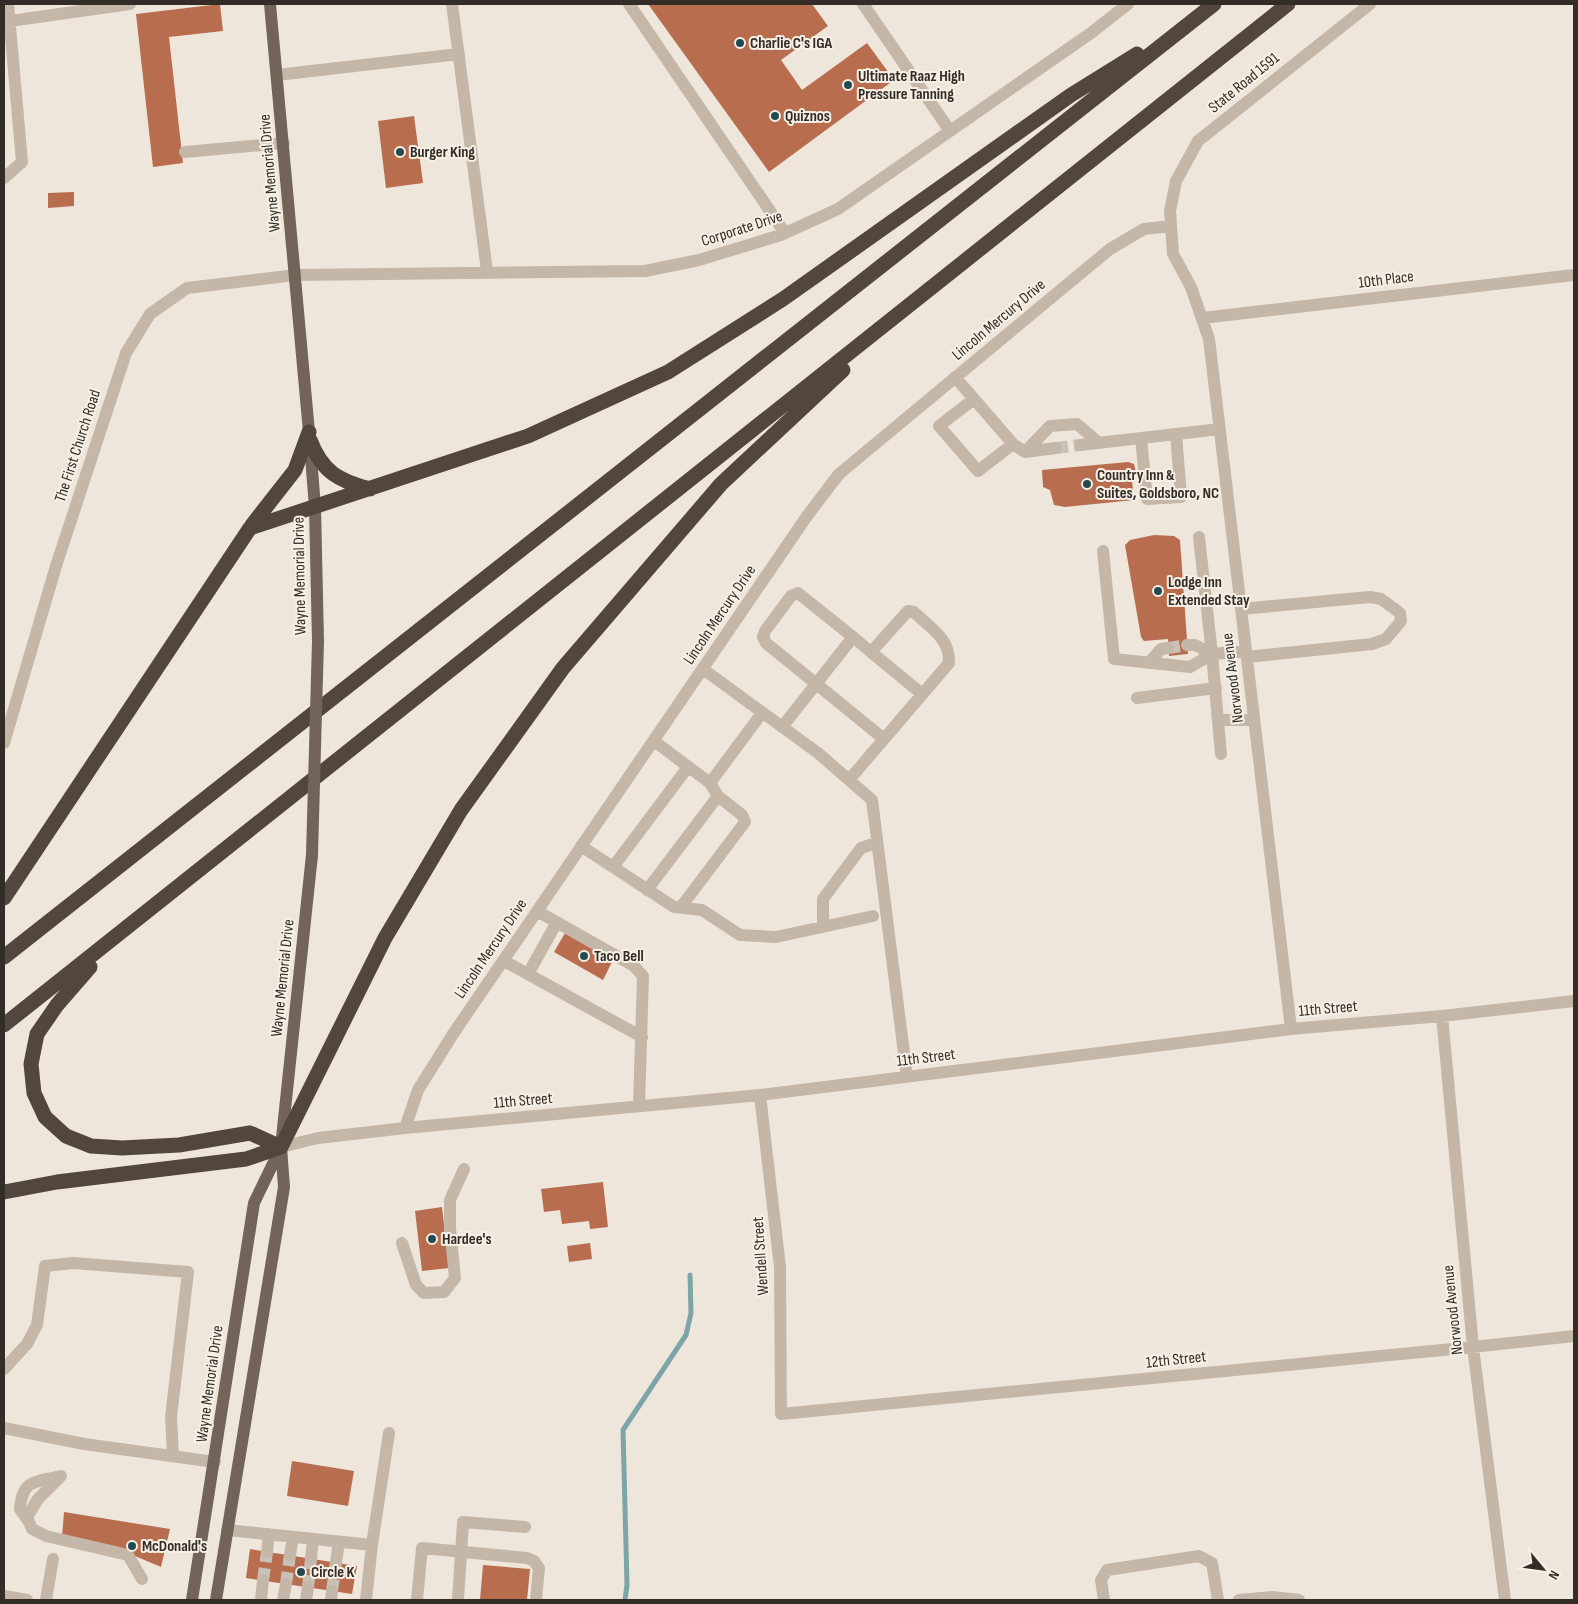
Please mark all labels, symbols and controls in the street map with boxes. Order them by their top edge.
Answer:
place label: Charlie C's IGA [750,34,833,53]
marker: Charlie C's IGA [734,37,746,49]
street label: State Road 1591 [1205,48,1283,117]
place label: Ultimate Raaz High Pressure Tanning [858,67,965,104]
marker: Ultimate Raaz High Pressure Tanning [842,79,854,91]
place label: Quiznos [785,107,830,126]
marker: Quiznos [769,110,781,122]
street label: Wayne Memorial Drive [255,113,285,233]
place label: Burger King [410,143,475,162]
marker: Burger King [394,146,406,158]
street label: Corporate Drive [699,207,785,251]
street label: 10th Place [1357,267,1415,293]
street label: Lincoln Mercury Drive [949,275,1049,365]
street label: The First Church Road [51,387,105,505]
place label: Country Inn & Suites, Goldsboro, NC [1097,466,1219,503]
marker: Country Inn & Suites, Goldsboro, NC [1081,478,1093,490]
street label: Wayne Memorial Drive [289,517,311,635]
street label: Lincoln Mercury Drive [680,562,760,668]
place label: Lodge Inn Extended Stay [1168,573,1250,610]
marker: Lodge Inn Extended Stay [1152,585,1164,597]
street label: Norwood Avenue [1218,632,1248,724]
street label: Lincoln Mercury Drive [451,896,531,1002]
street label: Wayne Memorial Drive [267,918,299,1038]
place label: Taco Bell [594,947,644,966]
marker: Taco Bell [578,950,590,962]
street label: 11th Street [1298,997,1358,1021]
street label: 11th Street [896,1045,957,1071]
street label: 11th Street [493,1089,553,1113]
street label: Wendell Street [749,1216,773,1296]
place label: Hardee's [442,1230,492,1249]
marker: Hardee's [426,1233,438,1245]
street label: Norwood Avenue [1439,1264,1467,1356]
street label: Wayne Memorial Drive [192,1324,228,1444]
street label: 12th Street [1145,1347,1207,1373]
place label: McDonald's [142,1537,207,1556]
marker: McDonald's [126,1540,138,1552]
north arrow [1518,1544,1568,1594]
place label: Circle K [311,1563,355,1582]
marker: Circle K [295,1566,307,1578]
text: N [1545,1568,1563,1582]

